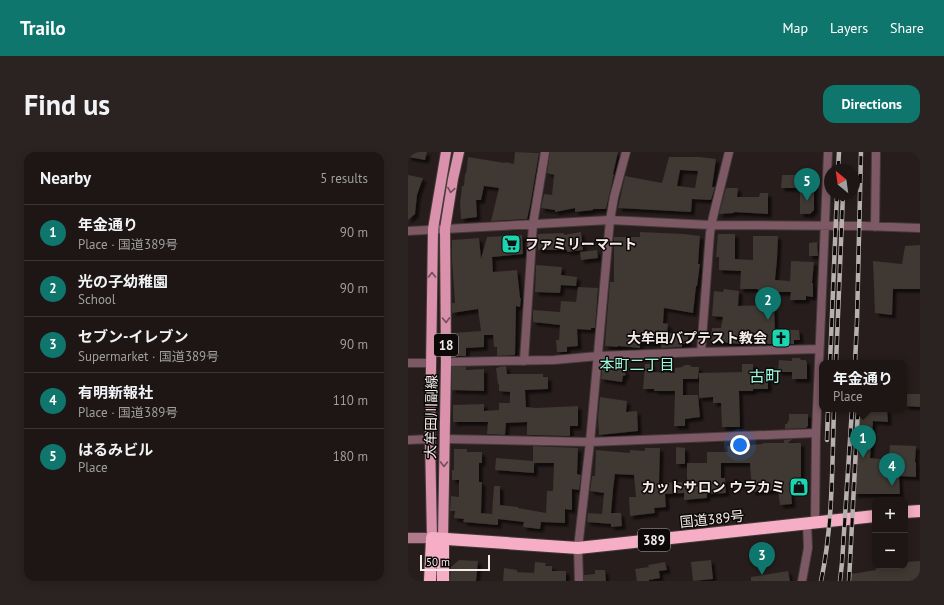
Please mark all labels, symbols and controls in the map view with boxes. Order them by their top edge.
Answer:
text: Trailo [20,16,66,40]
text: Map [782,19,808,37]
text: Layers [830,19,868,37]
text: Share [890,19,924,37]
button: Directions [823,85,920,123]
text: Find us [24,86,110,123]
north arrow [824,164,860,200]
text: Nearby [40,167,91,189]
pin: 5 [794,168,820,201]
text: 5 results [320,170,368,187]
one-way arrow [447,187,456,193]
text: 年金通り [78,215,138,234]
text: 1 [49,224,57,241]
text: 90 m [340,224,368,241]
supermarket icon: ファミリーマート [500,233,522,255]
place label: ファミリーマート [525,235,637,253]
text: Place · 国道389号 [78,236,178,253]
text: 光の子幼稚園 [78,272,168,291]
one-way arrow [428,272,436,278]
text: 2 [49,280,57,297]
text: 90 m [340,280,368,297]
pin: 2 [755,287,781,320]
text: School [78,291,116,308]
one-way arrow [442,317,450,323]
text: セブン-イレブン [78,327,188,346]
church icon: 大牟田バプテスト教会 [770,327,792,349]
place label: 大牟田バプテスト教会 [627,329,767,347]
road number: 18 [434,334,458,356]
text: 3 [49,336,57,353]
text: 90 m [340,336,368,353]
text: Supermarket · 国道389号 [78,348,219,365]
district label: 本町二丁目 [599,355,675,374]
popup [819,360,907,412]
district label: 古町 [749,366,781,386]
text: 年金通り [833,369,893,388]
street label: 大牟田川副線 [421,375,441,459]
text: 有明新報社 [78,383,153,402]
text: Place [833,388,863,405]
text: 4 [49,392,57,409]
text: 110 m [333,392,368,409]
text: Place · 国道389号 [78,404,178,421]
pin: 1 [850,425,876,458]
your location [730,435,750,455]
text: はるみビル [78,440,153,459]
text: 5 [49,448,57,465]
text: 180 m [333,448,368,465]
pin: 4 [879,453,905,486]
text: Place [78,459,108,476]
one-way arrow [440,461,449,467]
shop icon: カットサロン ウラカミ [788,476,810,498]
place label: カットサロン ウラカミ [641,478,785,496]
map controls [872,497,908,569]
button: + [872,497,908,533]
street label: 国道389号 [679,507,745,531]
road number: 389 [638,529,670,551]
button: − [872,533,908,569]
pin: 3 [749,542,775,575]
scale bar [420,553,490,572]
text: 50 m [426,555,450,569]

